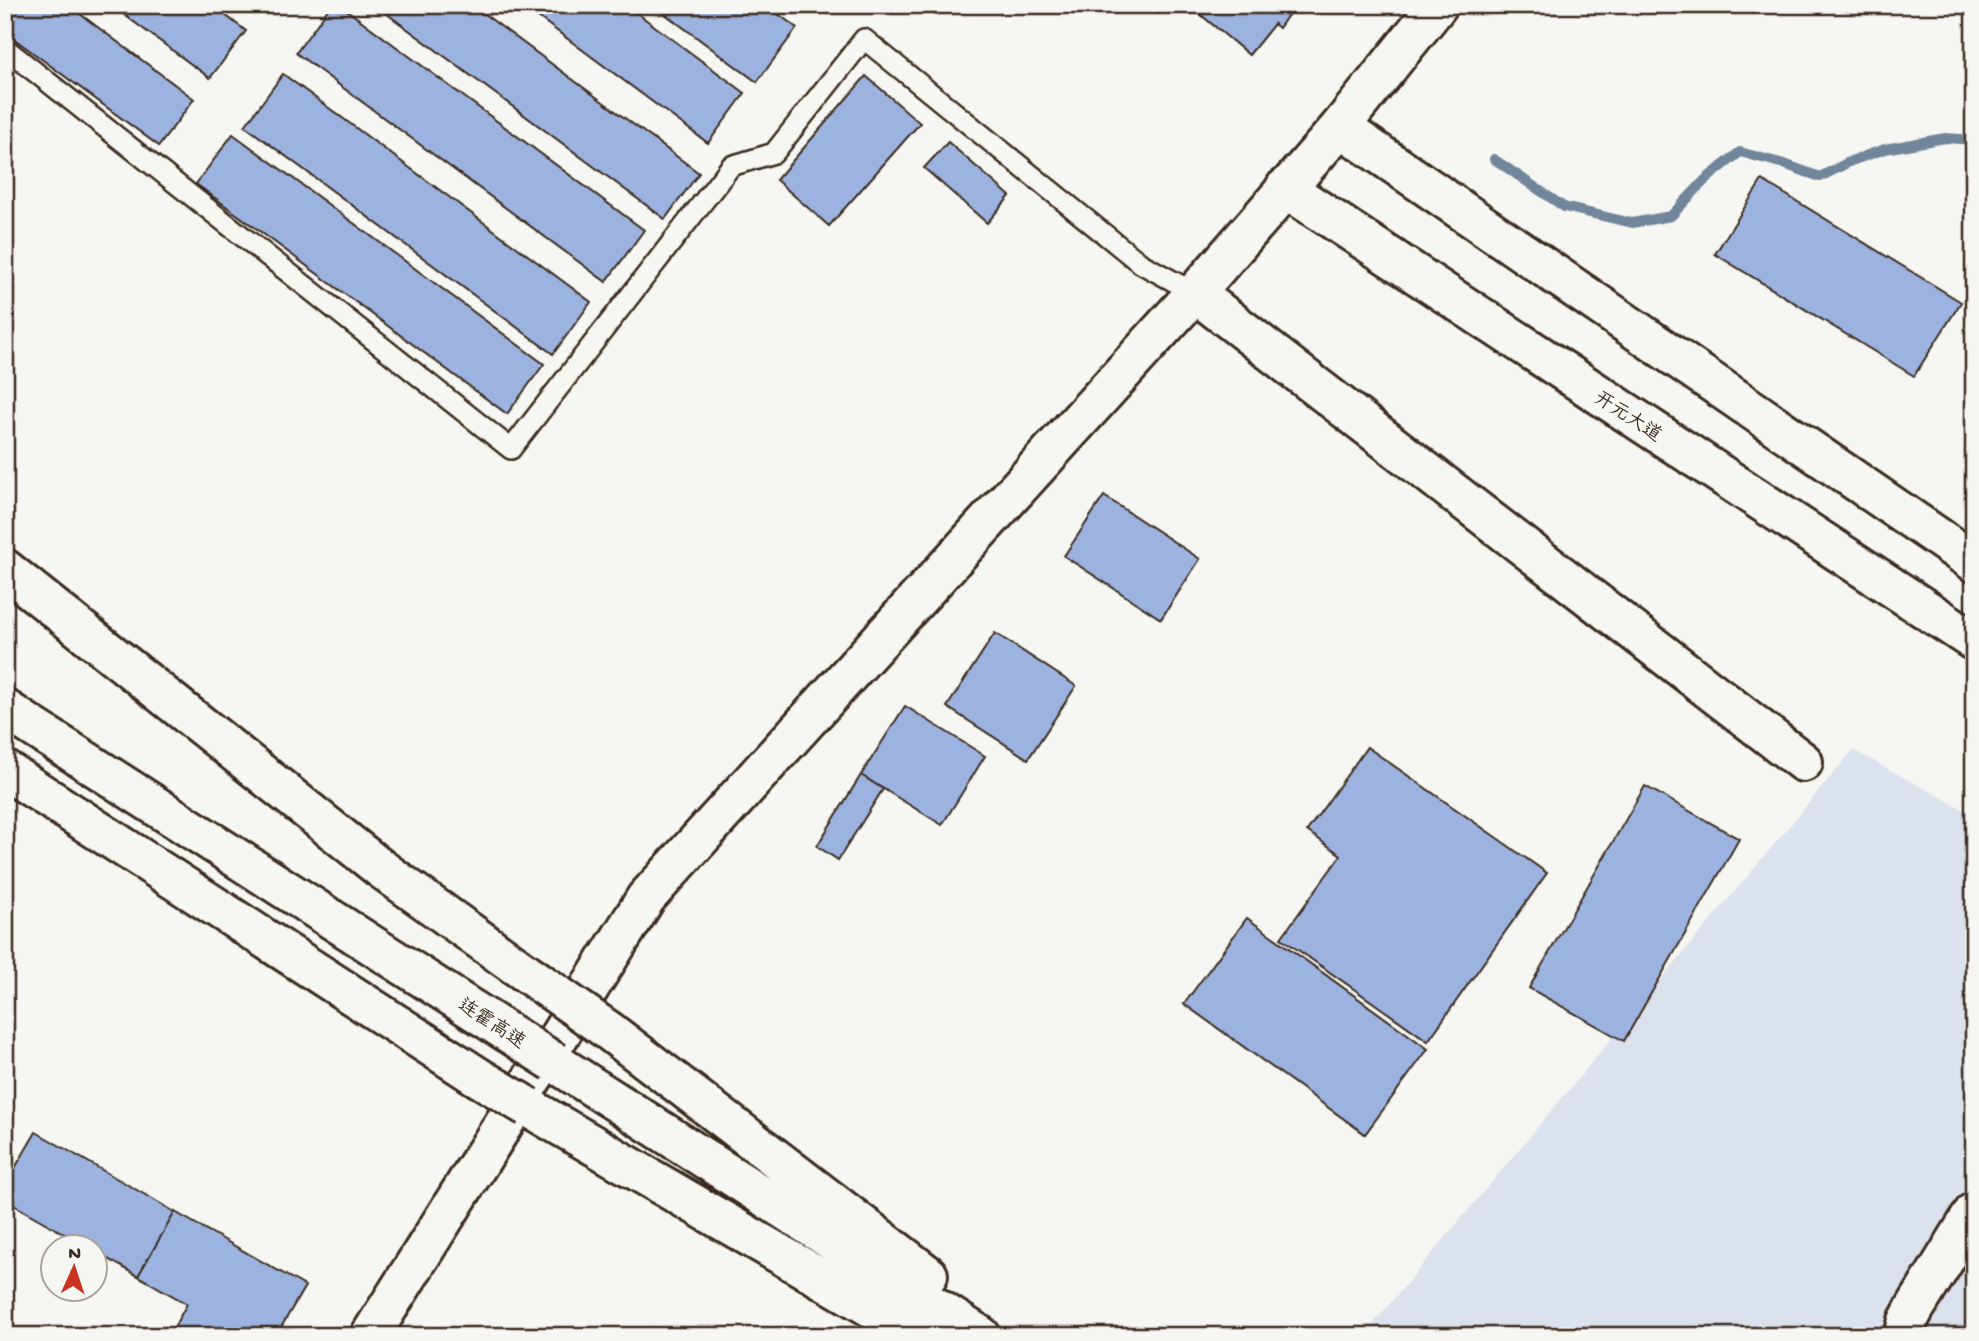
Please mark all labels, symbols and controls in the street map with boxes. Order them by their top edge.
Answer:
street label: 开元大道 [1589,387,1666,448]
street label: 连霍高速 [453,994,530,1055]
north arrow [38,1232,108,1302]
text: N [68,1243,82,1266]

